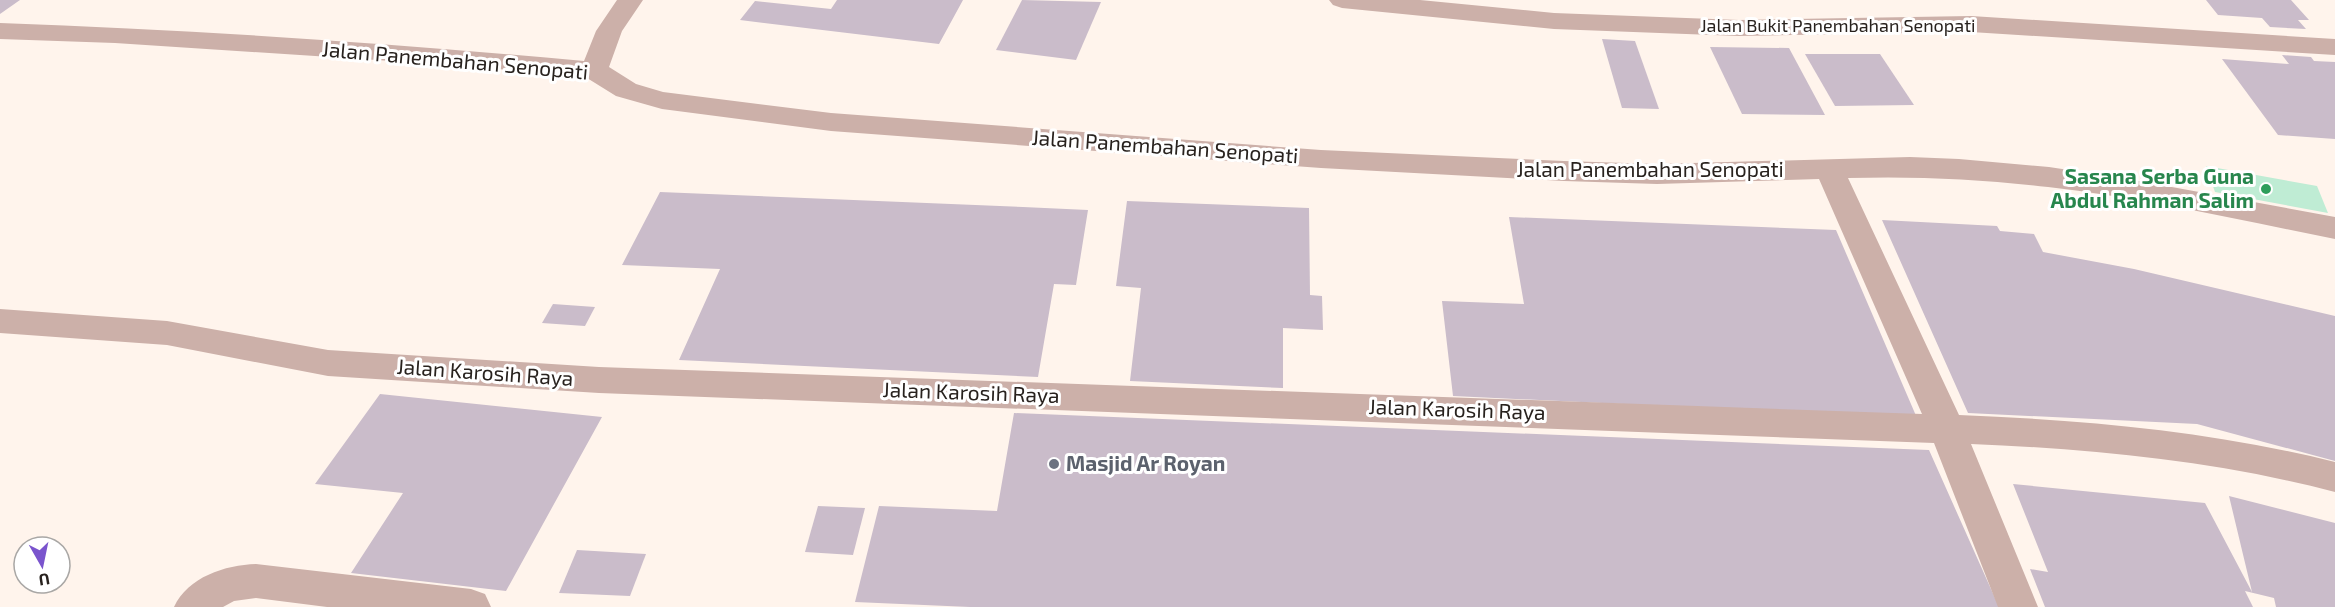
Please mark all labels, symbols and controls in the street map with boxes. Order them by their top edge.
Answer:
street label: Jalan Bukit Panembahan Senopati [1701,14,1975,36]
street label: Jalan Panembahan Senopati [321,35,589,84]
street label: Jalan Panembahan Senopati [1031,124,1299,167]
street label: Jalan Panembahan Senopati [1516,156,1784,181]
place label: Sasana Serba Guna Abdul Rahman Salim [2051,163,2254,212]
marker: Sasana Serba Guna Abdul Rahman Salim [2259,182,2273,196]
street label: Jalan Karosih Raya [396,353,574,390]
street label: Jalan Karosih Raya [882,376,1060,407]
street label: Jalan Karosih Raya [1368,393,1546,424]
place label: Masjid Ar Royan [1066,450,1225,476]
marker: Masjid Ar Royan [1047,457,1061,471]
north arrow [12,535,72,595]
text: U [38,570,51,591]

